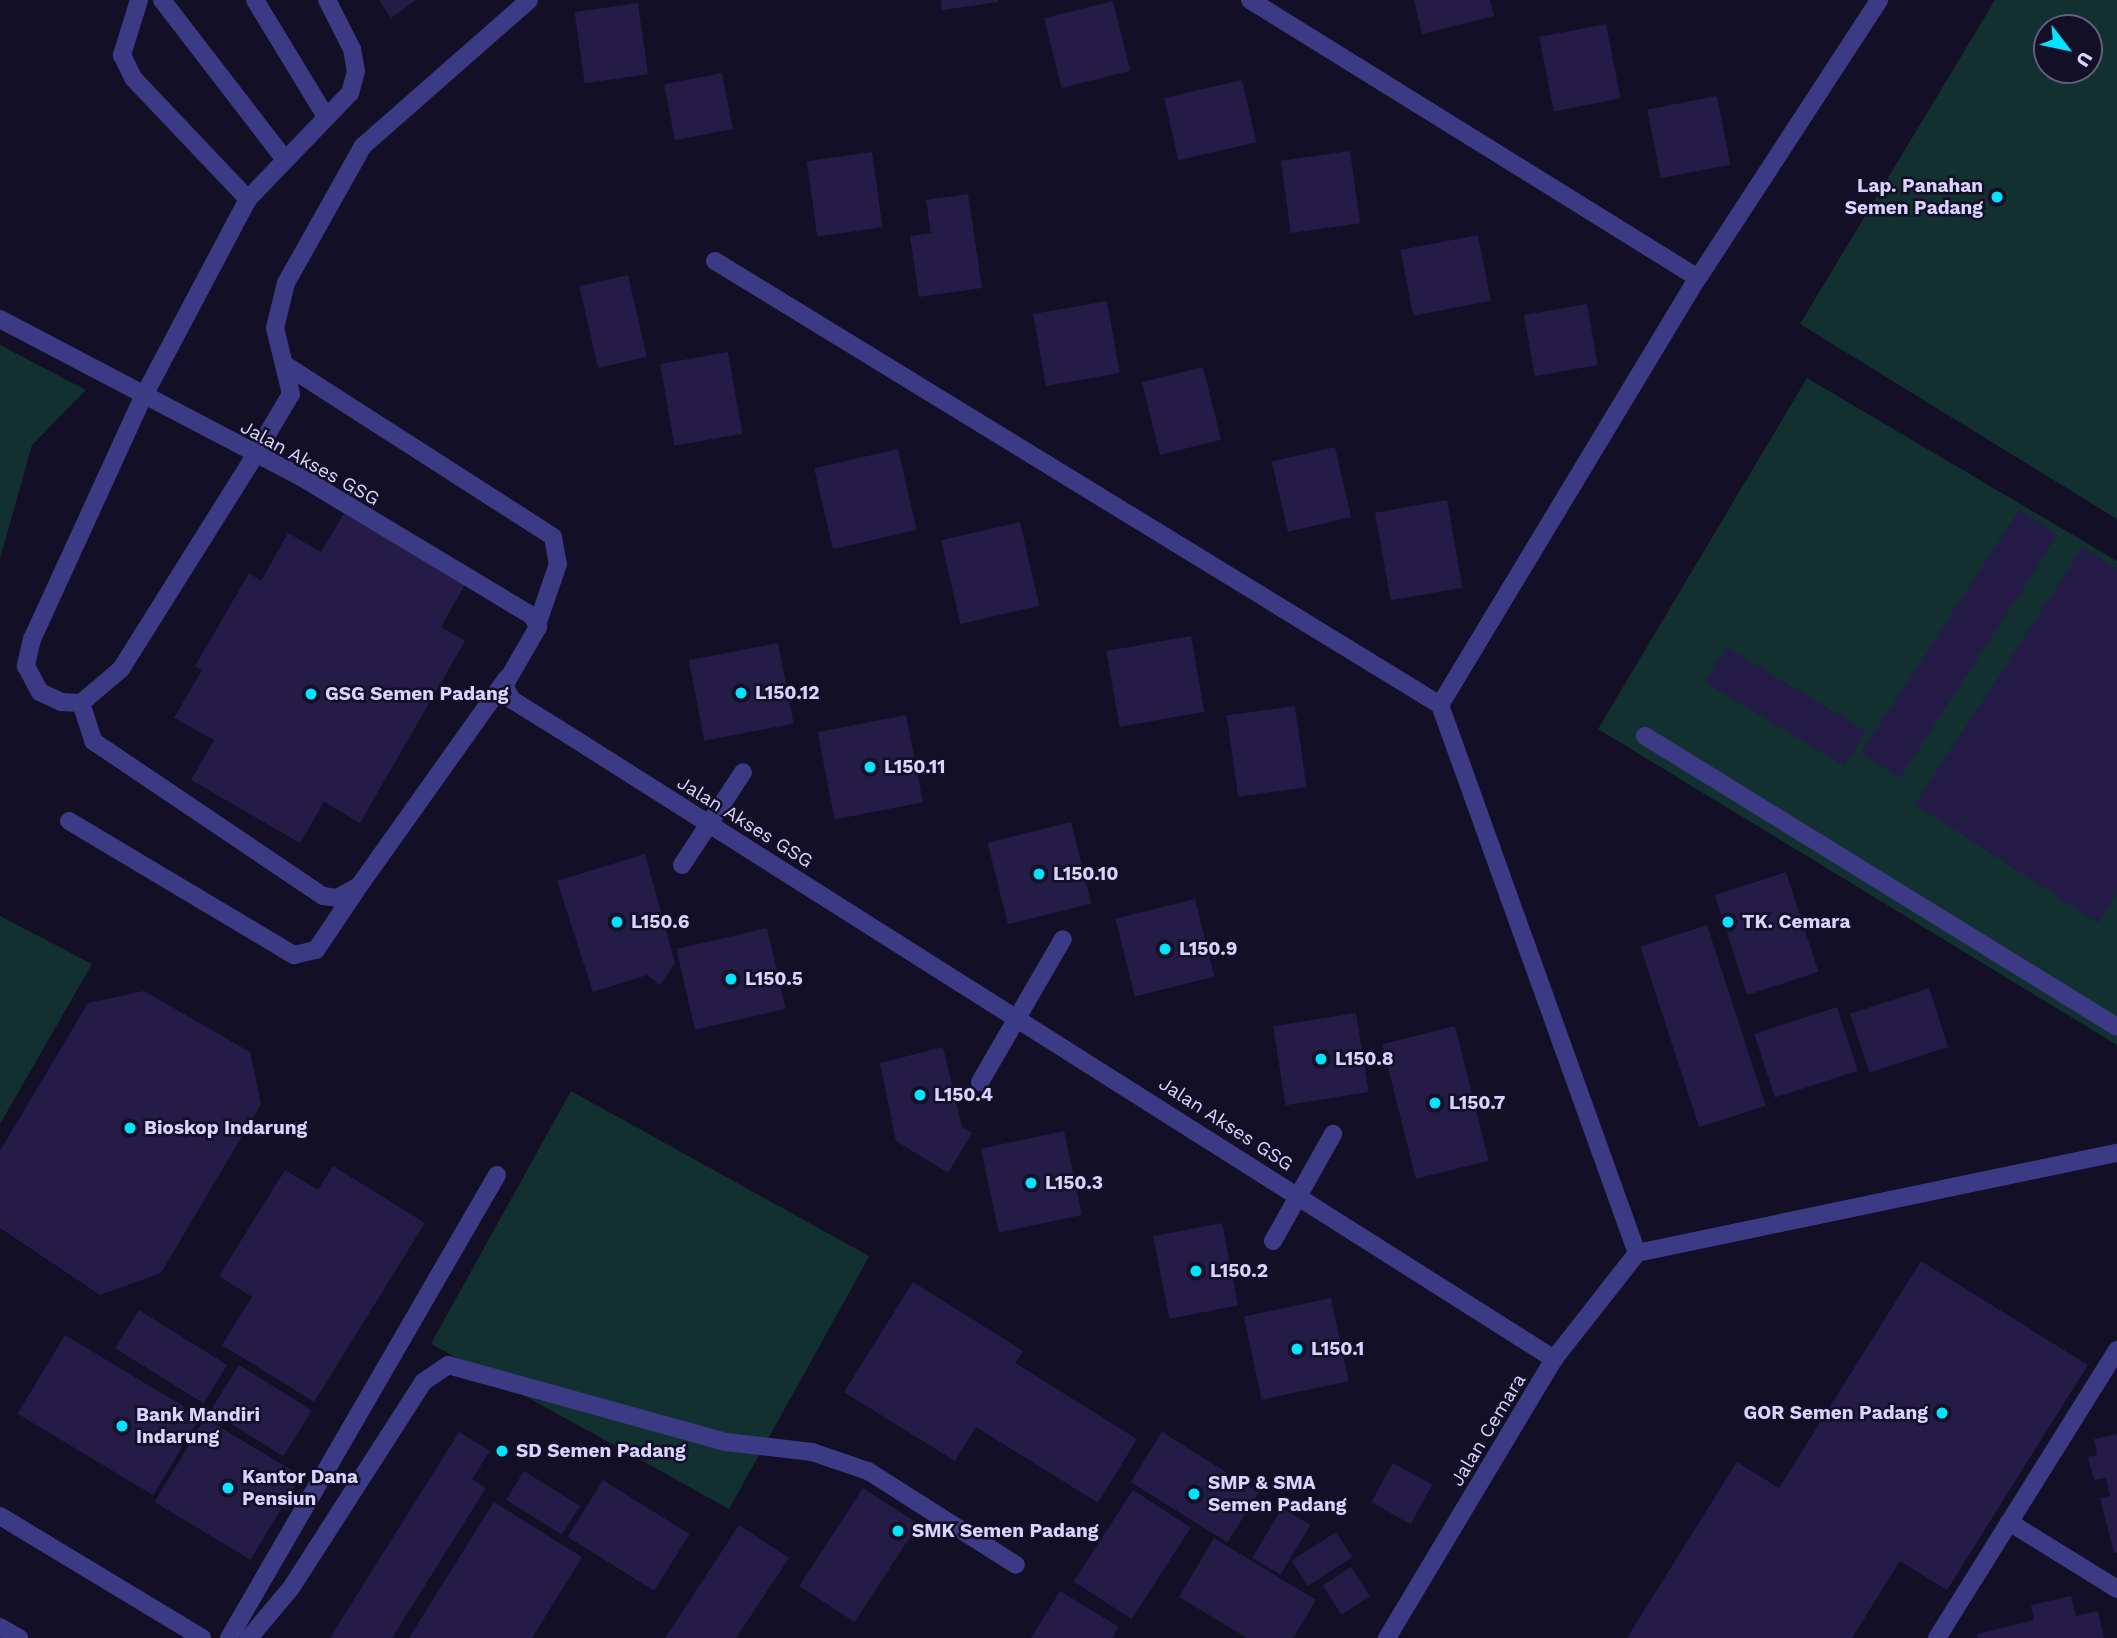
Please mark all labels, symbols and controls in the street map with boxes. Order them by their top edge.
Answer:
north arrow [2033,14,2103,84]
text: U [2071,48,2098,71]
place label: Lap. Panahan Semen Padang [1845,175,1983,219]
marker: Lap. Panahan Semen Padang [1989,189,2005,205]
street label: Jalan Akses GSG [236,415,384,511]
place label: L150.12 [755,682,819,704]
place label: GSG Semen Padang [325,683,508,705]
marker: L150.12 [733,685,749,701]
marker: GSG Semen Padang [303,686,319,702]
place label: L150.11 [884,756,945,778]
marker: L150.11 [862,759,878,775]
street label: Jalan Akses GSG [673,771,817,873]
place label: L150.10 [1053,863,1118,885]
marker: L150.10 [1031,866,1047,882]
place label: L150.6 [631,911,689,933]
place label: TK. Cemara [1742,911,1850,933]
marker: L150.6 [609,914,625,930]
marker: TK. Cemara [1720,914,1736,930]
place label: L150.9 [1179,938,1238,960]
marker: L150.9 [1157,941,1173,957]
place label: L150.5 [745,968,803,990]
marker: L150.5 [723,971,739,987]
place label: L150.8 [1335,1048,1394,1070]
marker: L150.8 [1313,1051,1329,1067]
street label: Jalan Akses GSG [1154,1072,1298,1176]
place label: L150.4 [934,1084,993,1106]
marker: L150.4 [912,1087,928,1103]
place label: L150.7 [1449,1092,1505,1114]
marker: L150.7 [1427,1095,1443,1111]
place label: Bioskop Indarung [144,1117,307,1139]
marker: Bioskop Indarung [122,1120,138,1136]
place label: L150.3 [1045,1172,1103,1194]
marker: L150.3 [1023,1175,1039,1191]
place label: L150.2 [1210,1260,1268,1282]
marker: L150.2 [1188,1263,1204,1279]
place label: L150.1 [1311,1338,1364,1360]
marker: L150.1 [1289,1341,1305,1357]
street label: Jalan Cemara [1446,1370,1530,1490]
place label: GOR Semen Padang [1743,1402,1928,1424]
place label: Bank Mandiri Indarung [136,1404,260,1448]
marker: GOR Semen Padang [1934,1405,1950,1421]
marker: Bank Mandiri Indarung [114,1418,130,1434]
place label: SD Semen Padang [516,1440,686,1462]
marker: SD Semen Padang [494,1443,510,1459]
place label: Kantor Dana Pensiun [242,1466,358,1510]
place label: SMP & SMA Semen Padang [1208,1472,1346,1516]
marker: Kantor Dana Pensiun [220,1480,236,1496]
marker: SMP & SMA Semen Padang [1186,1486,1202,1502]
place label: SMK Semen Padang [912,1520,1098,1542]
marker: SMK Semen Padang [890,1523,906,1539]

